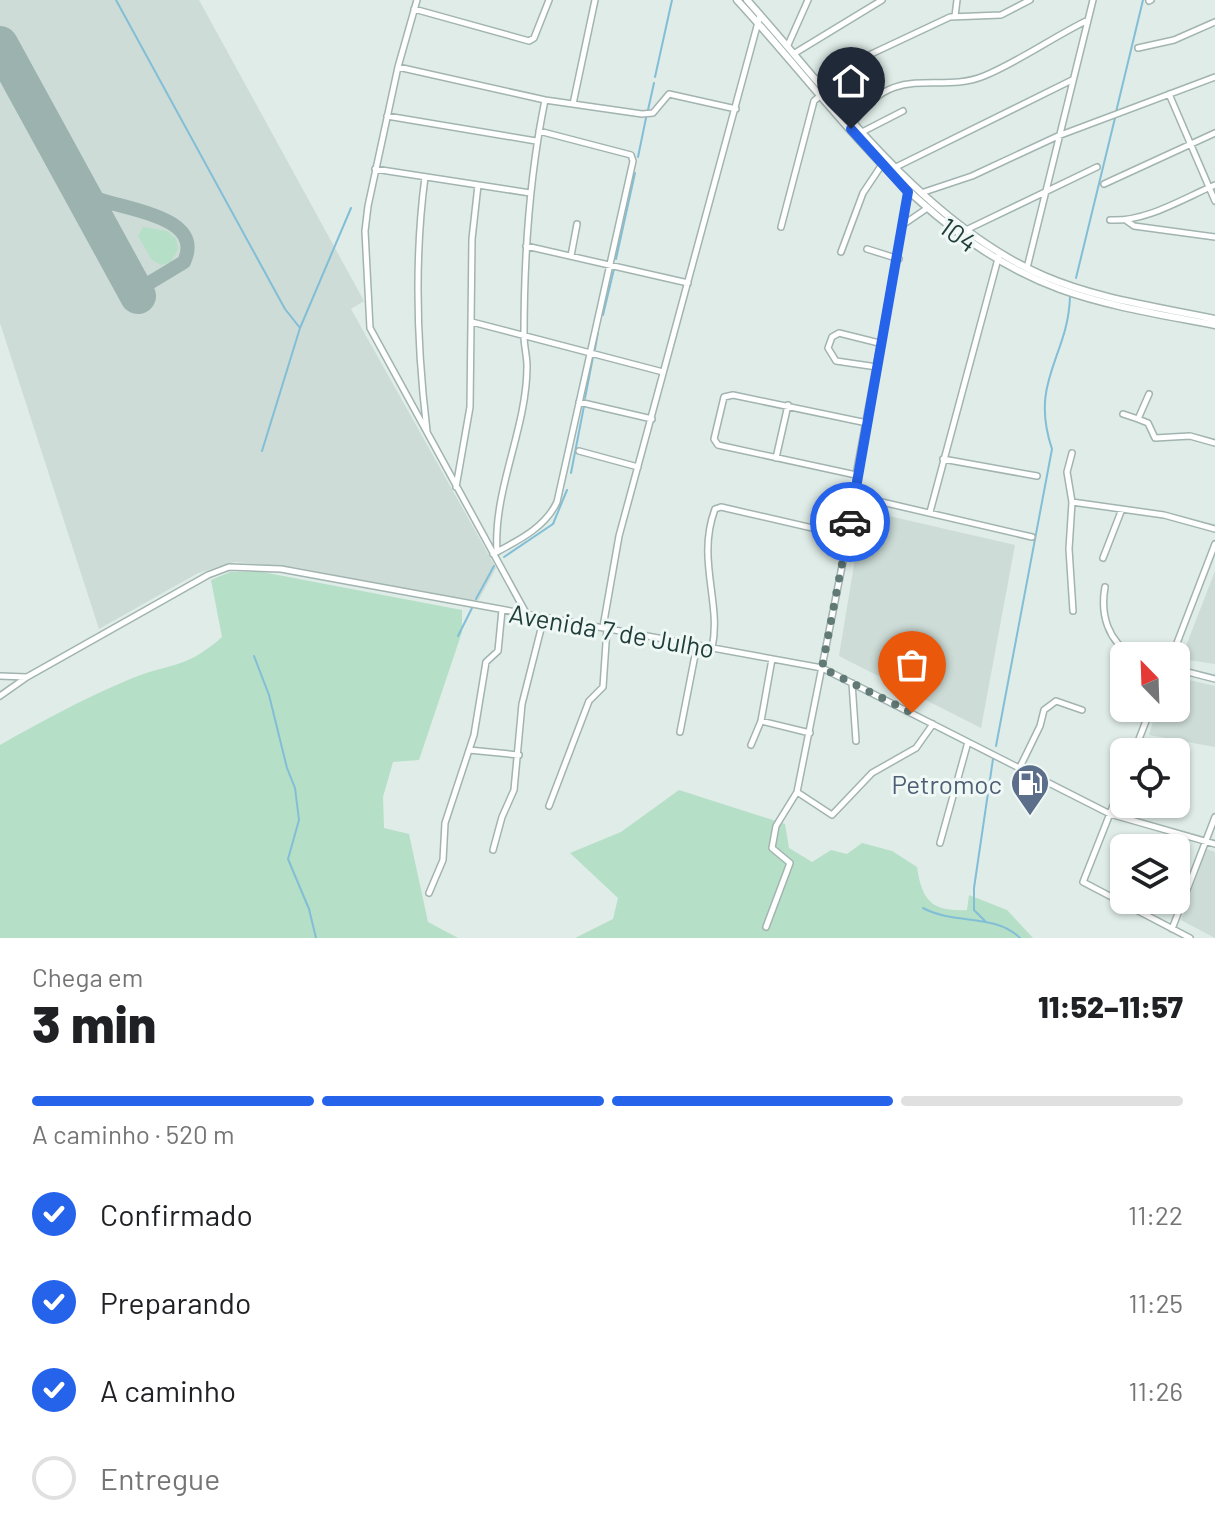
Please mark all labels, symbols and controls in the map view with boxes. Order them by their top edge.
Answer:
pin [817,47,885,129]
icon: home [829,59,873,103]
street label: 104 [934,210,984,258]
courier [810,482,890,562]
icon: car [828,500,872,544]
street label: Avenida 7 de Julho [507,597,717,663]
pin [878,631,946,713]
north arrow [1110,642,1190,722]
map controls [1110,642,1190,914]
icon: bag [890,643,934,687]
button: locate [1110,738,1190,818]
fuel station icon: Petromoc [1009,762,1051,817]
place label: Petromoc [891,768,1002,799]
button: layers [1110,834,1190,914]
text: Chega em [32,961,143,992]
text: 11:52–11:57 [1038,988,1183,1024]
text: 3 min [32,991,156,1053]
text: A caminho · 520 m [32,1118,234,1149]
icon: check [32,1192,76,1236]
text: Confirmado [100,1196,253,1232]
text: 11:22 [1128,1199,1183,1230]
icon: check [32,1280,76,1324]
text: Preparando [100,1284,251,1320]
text: 11:25 [1129,1287,1183,1318]
icon: check [32,1368,76,1412]
text: A caminho [100,1372,236,1408]
text: 11:26 [1129,1375,1183,1406]
text: Entregue [100,1460,220,1496]

